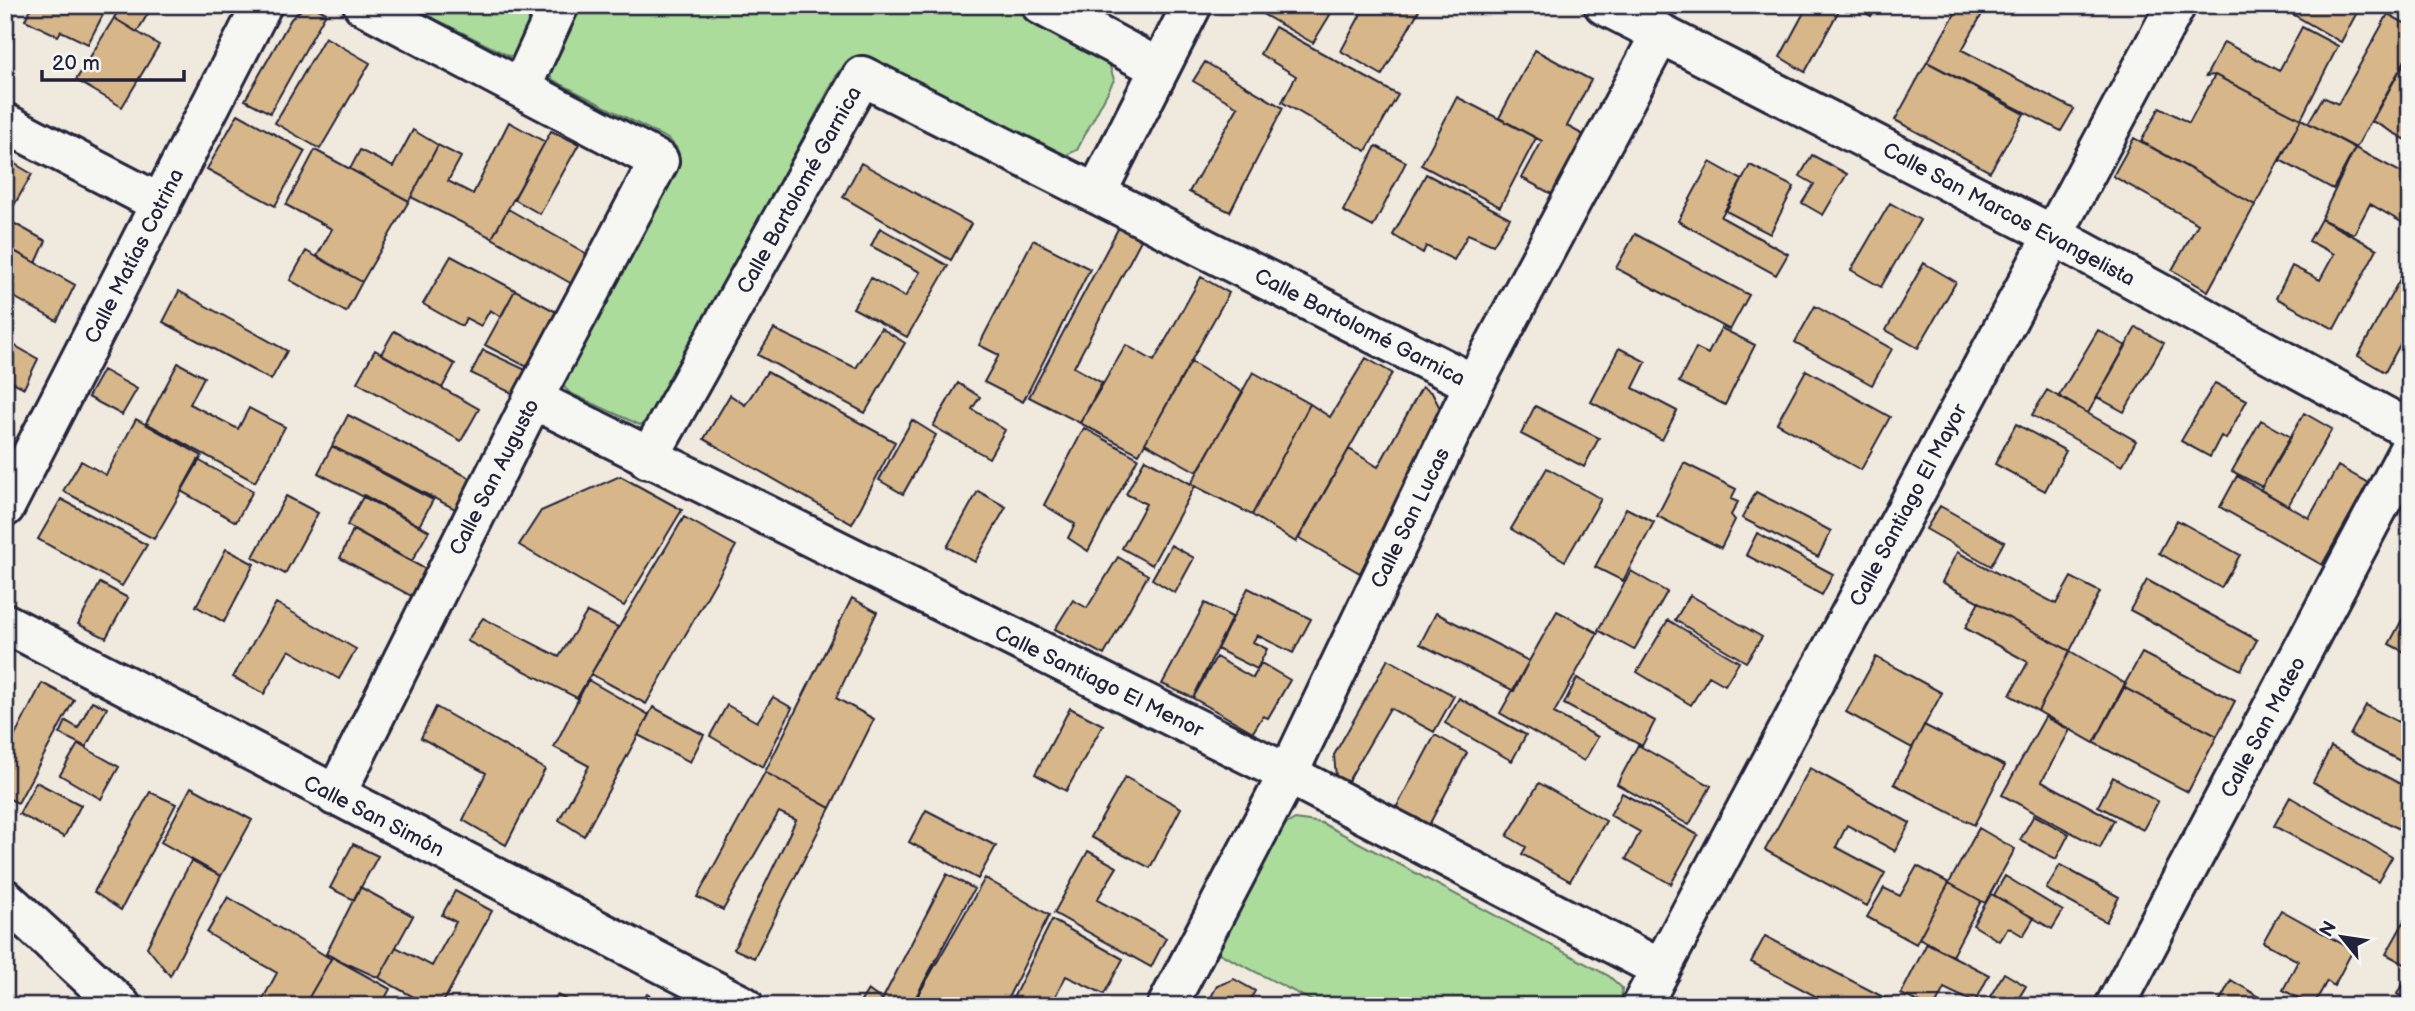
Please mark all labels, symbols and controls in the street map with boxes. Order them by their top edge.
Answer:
scale bar [42,38,184,82]
text: 20 m [52,51,100,76]
street label: Calle Bartolomé Garnica [732,82,867,298]
street label: Calle San Marcos Evangelista [1878,137,2139,292]
street label: Calle Matías Cotrina [80,165,189,348]
street label: Calle Bartolomé Garnica [1250,263,1469,392]
street label: Calle San Augusto [444,395,545,560]
street label: Calle Santiago El Mayor [1844,399,1973,611]
street label: Calle San Lucas [1366,444,1455,592]
street label: Calle Santiago El Menor [990,620,1208,743]
street label: Calle San Mateo [2216,652,2311,802]
street label: Calle San Simón [299,770,448,863]
north arrow [2306,902,2376,972]
text: N [2315,917,2342,941]

